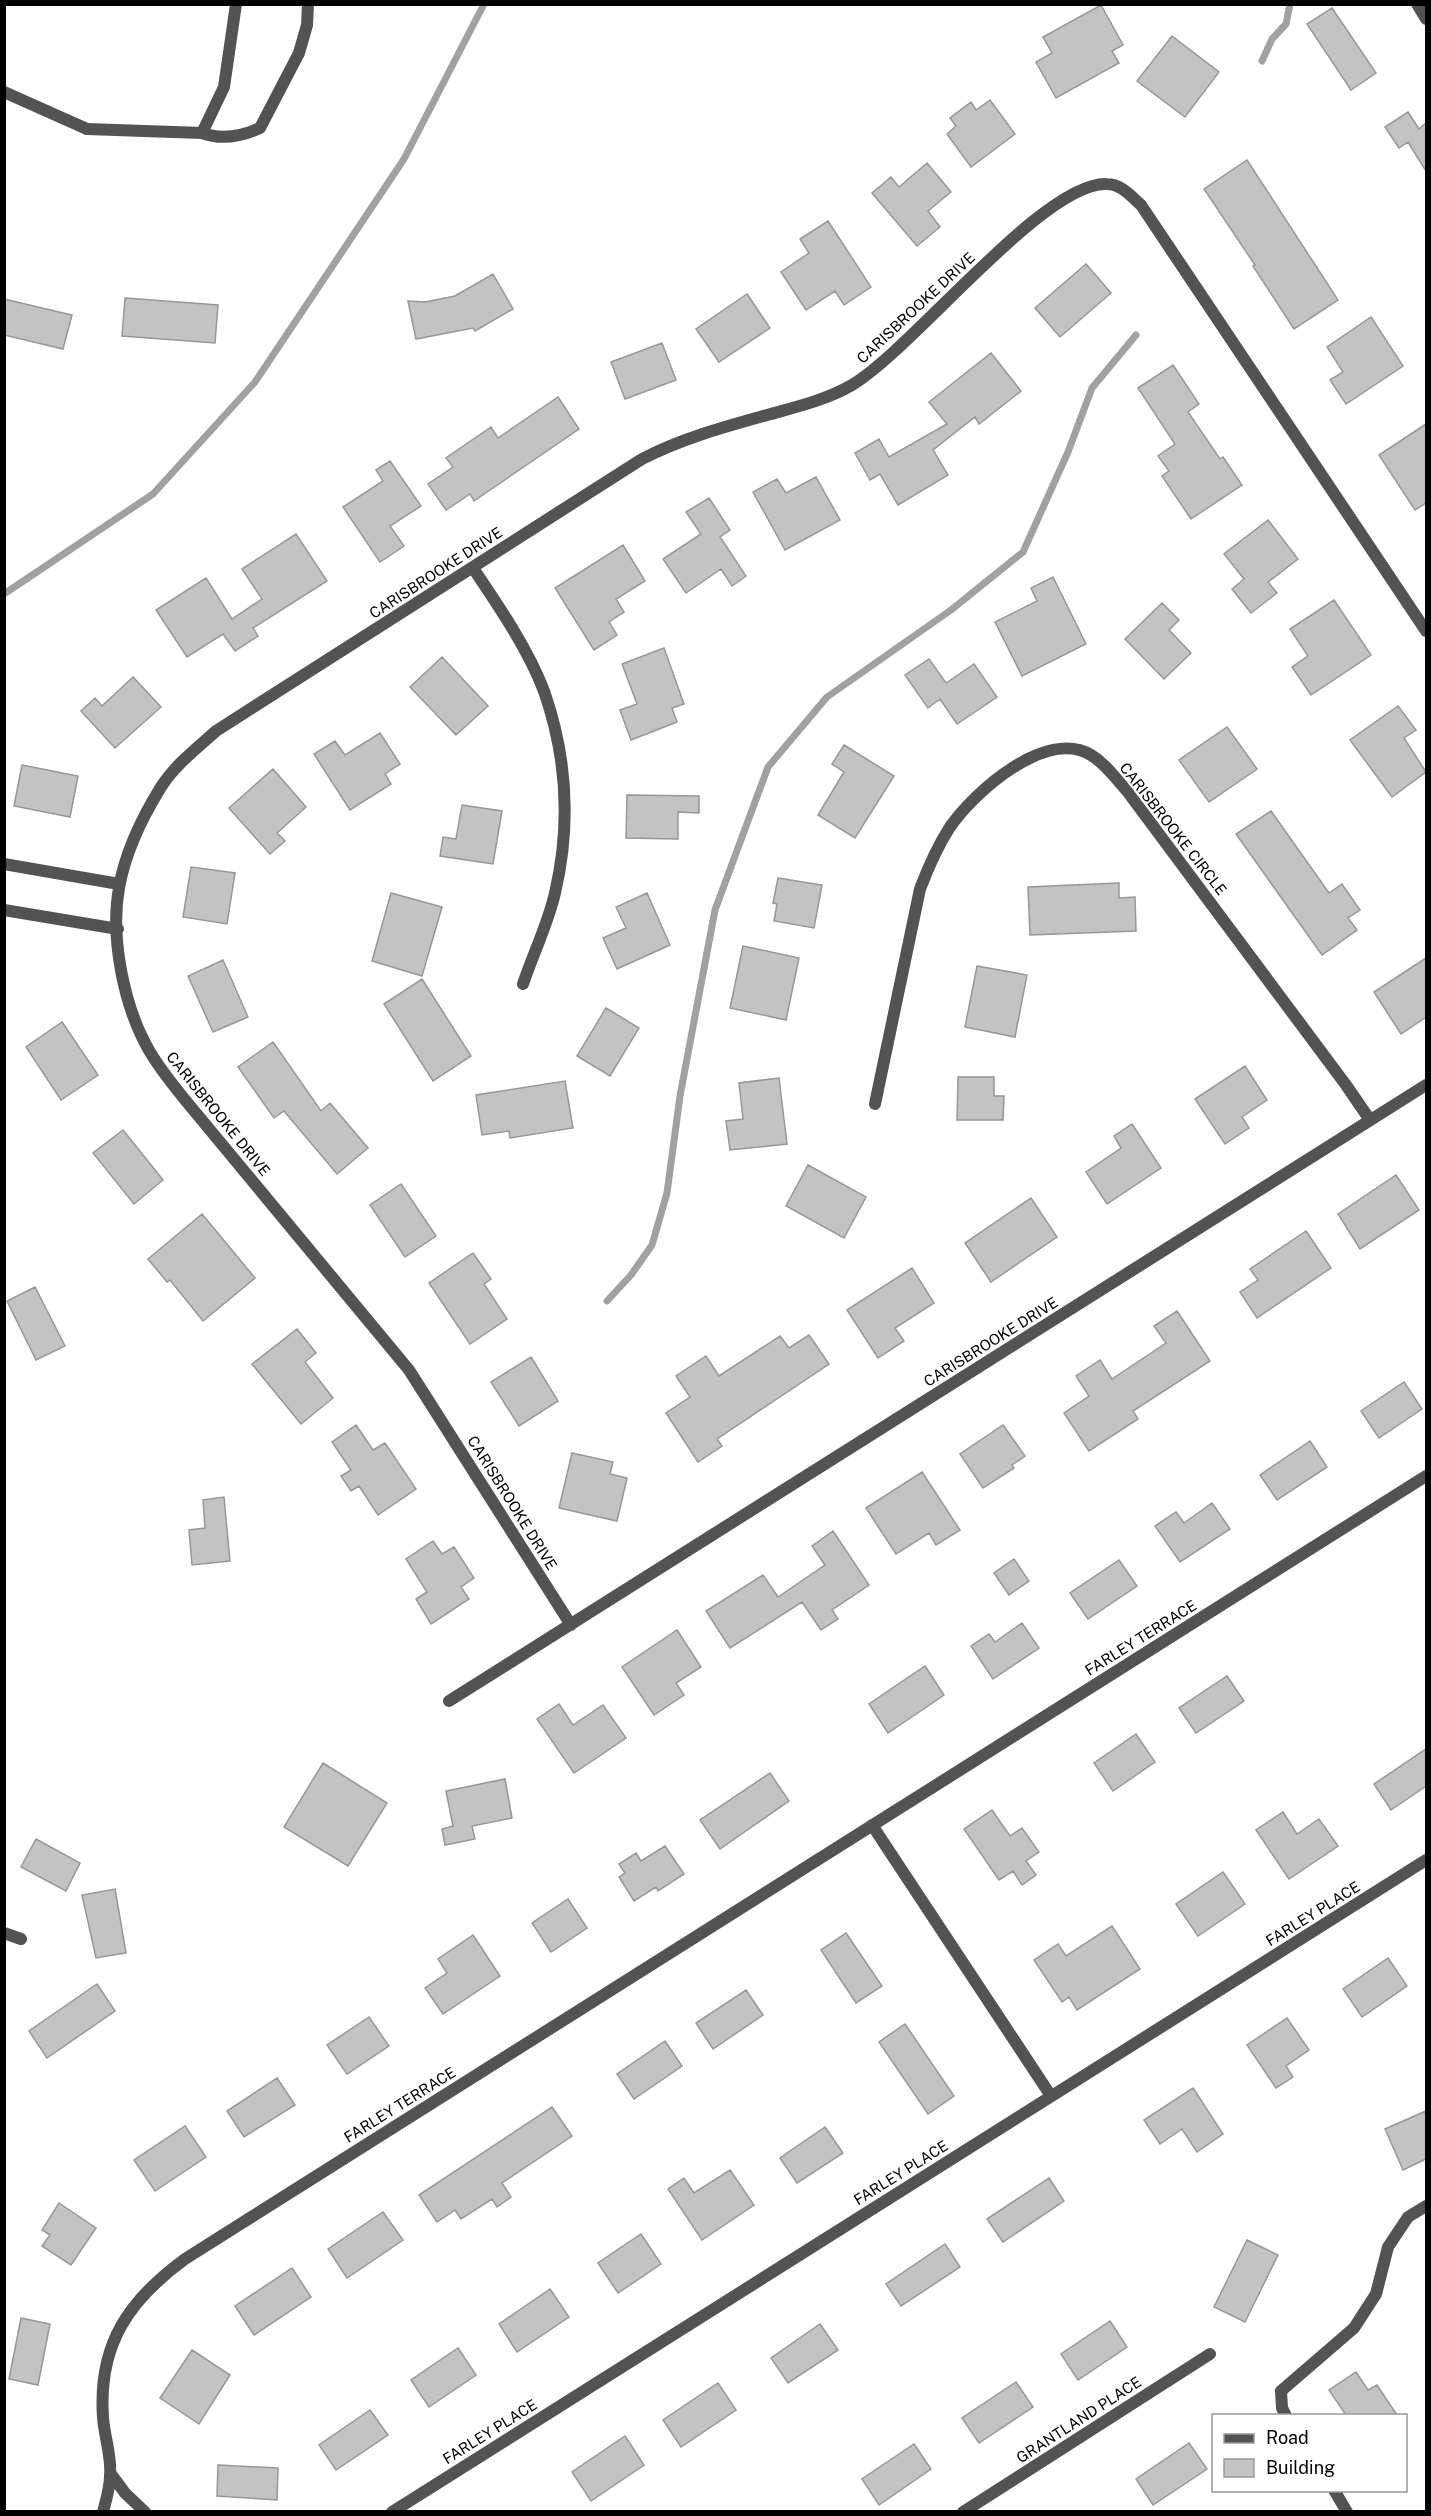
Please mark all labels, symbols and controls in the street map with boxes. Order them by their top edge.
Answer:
street label: CARISBROOKE DRIVE [853,249,978,367]
street label: CARISBROOKE DRIVE [366,523,505,622]
street label: CARISBROOKE CIRCLE [1116,759,1230,898]
street label: CARISBROOKE DRIVE [163,1048,274,1179]
street label: CARISBROOKE DRIVE [921,1293,1061,1390]
street label: CARISBROOKE DRIVE [464,1433,561,1573]
street label: FARLEY TERRACE [1082,1596,1200,1679]
street label: FARLEY PLACE [1263,1878,1363,1949]
street label: FARLEY TERRACE [341,2063,459,2146]
street label: FARLEY PLACE [851,2137,951,2208]
street label: GRANTLAND PLACE [1013,2373,1144,2466]
street label: FARLEY PLACE [440,2396,540,2467]
legend [1212,2414,1407,2492]
text: Road [1266,2427,1309,2448]
text: Building [1266,2457,1335,2478]

